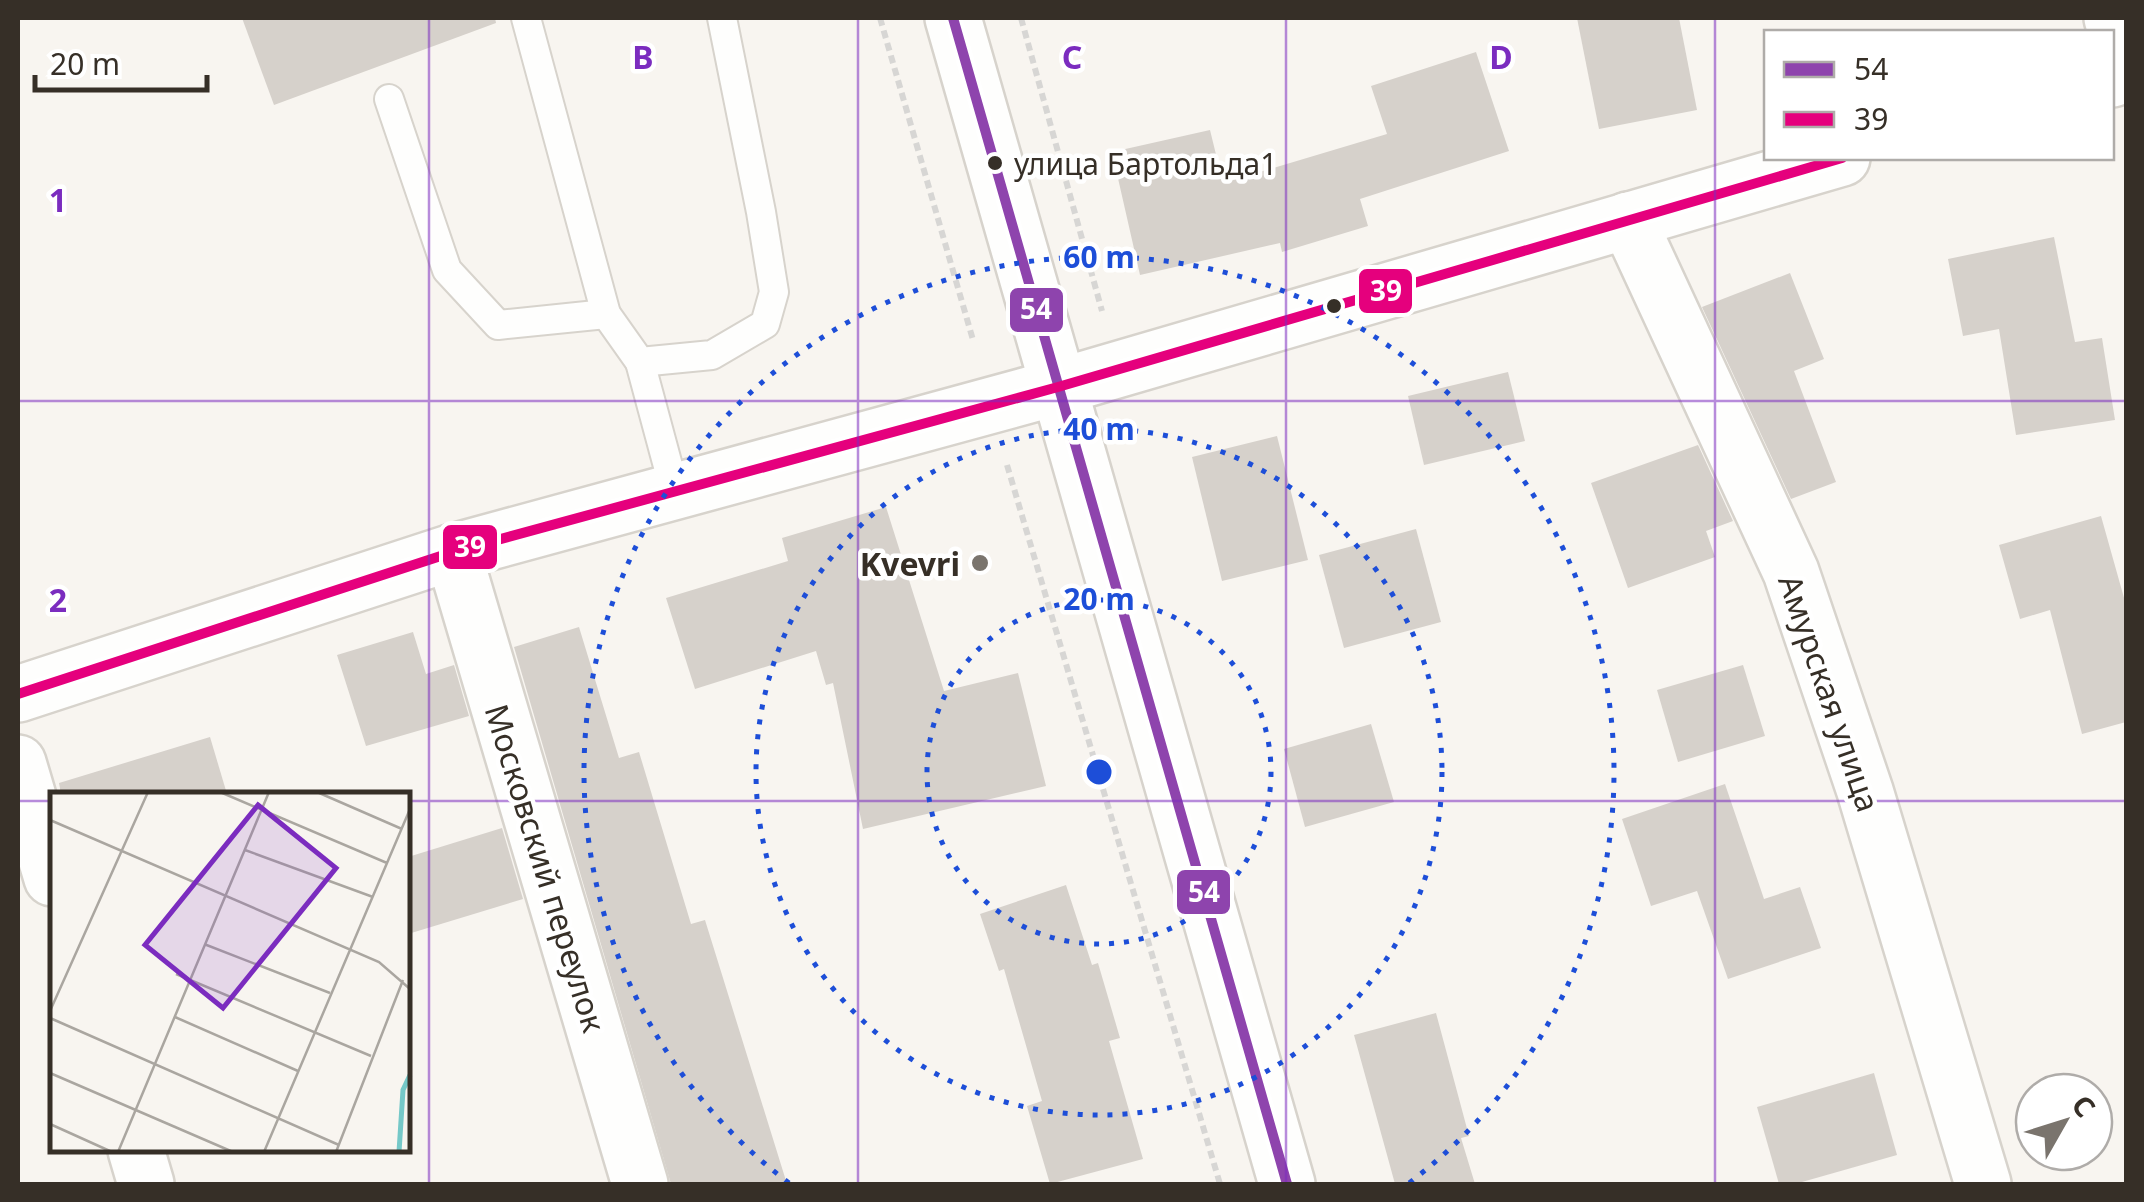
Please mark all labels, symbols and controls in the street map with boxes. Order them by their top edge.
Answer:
scale bar [35,30,208,92]
legend [1764,30,2114,160]
text: B [632,35,654,78]
text: C [1062,35,1082,78]
text: D [1489,35,1513,78]
text: 20 m [50,43,120,84]
text: 54 [1854,48,1888,89]
text: 39 [1854,98,1888,139]
place label: улица Бартольда1 [1014,143,1277,184]
marker: улица Бартольда1 [985,153,1005,173]
text: 1 [49,178,67,221]
text: 60 m [1063,236,1135,277]
line badge: 39 [1357,267,1414,315]
text: 39 [1370,271,1402,309]
line badge: 54 [1008,286,1065,334]
text: 54 [1020,289,1052,327]
unlabelled marker [1324,296,1344,316]
text: 40 m [1063,408,1135,449]
line badge: 39 [441,523,499,571]
text: 39 [454,527,486,565]
place label: Kvevri [860,542,960,585]
marker: Kvevri [969,552,991,574]
street label: Амурская улица [1769,569,1891,817]
text: 2 [49,578,67,621]
text: 20 m [1063,578,1135,619]
street label: Московский переулок [476,699,616,1037]
centre of rings [1081,754,1117,790]
inset map [50,792,410,1152]
line badge: 54 [1175,868,1232,916]
text: 54 [1188,872,1220,910]
north arrow [2014,1072,2114,1172]
text: С [2064,1087,2105,1125]

